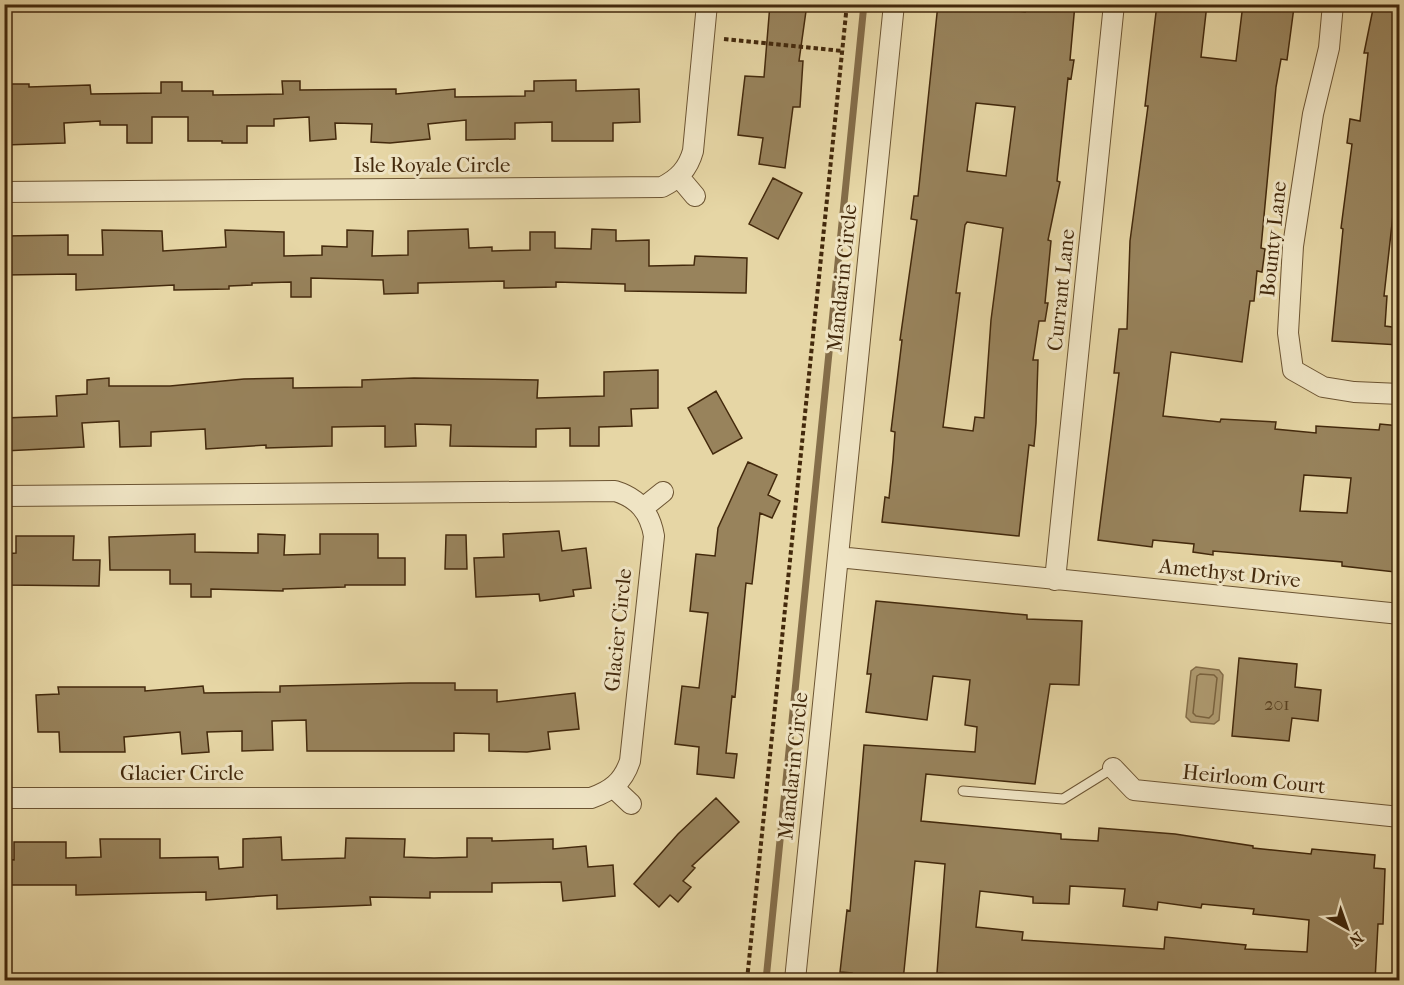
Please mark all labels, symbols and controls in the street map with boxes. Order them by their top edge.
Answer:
street label: Isle Royale Circle [354,153,510,177]
street label: Bounty Lane [1255,180,1291,298]
street label: Mandarin Circle [822,203,862,353]
street label: Currant Lane [1043,228,1079,352]
street label: Amethyst Drive [1157,554,1302,592]
street label: Glacier Circle [600,567,636,693]
street label: Mandarin Circle [773,691,813,841]
house number: 201 [1264,694,1290,715]
street label: Heirloom Court [1181,760,1327,798]
street label: Glacier Circle [120,761,244,785]
north arrow [1317,898,1377,958]
text: N [1345,928,1367,951]

